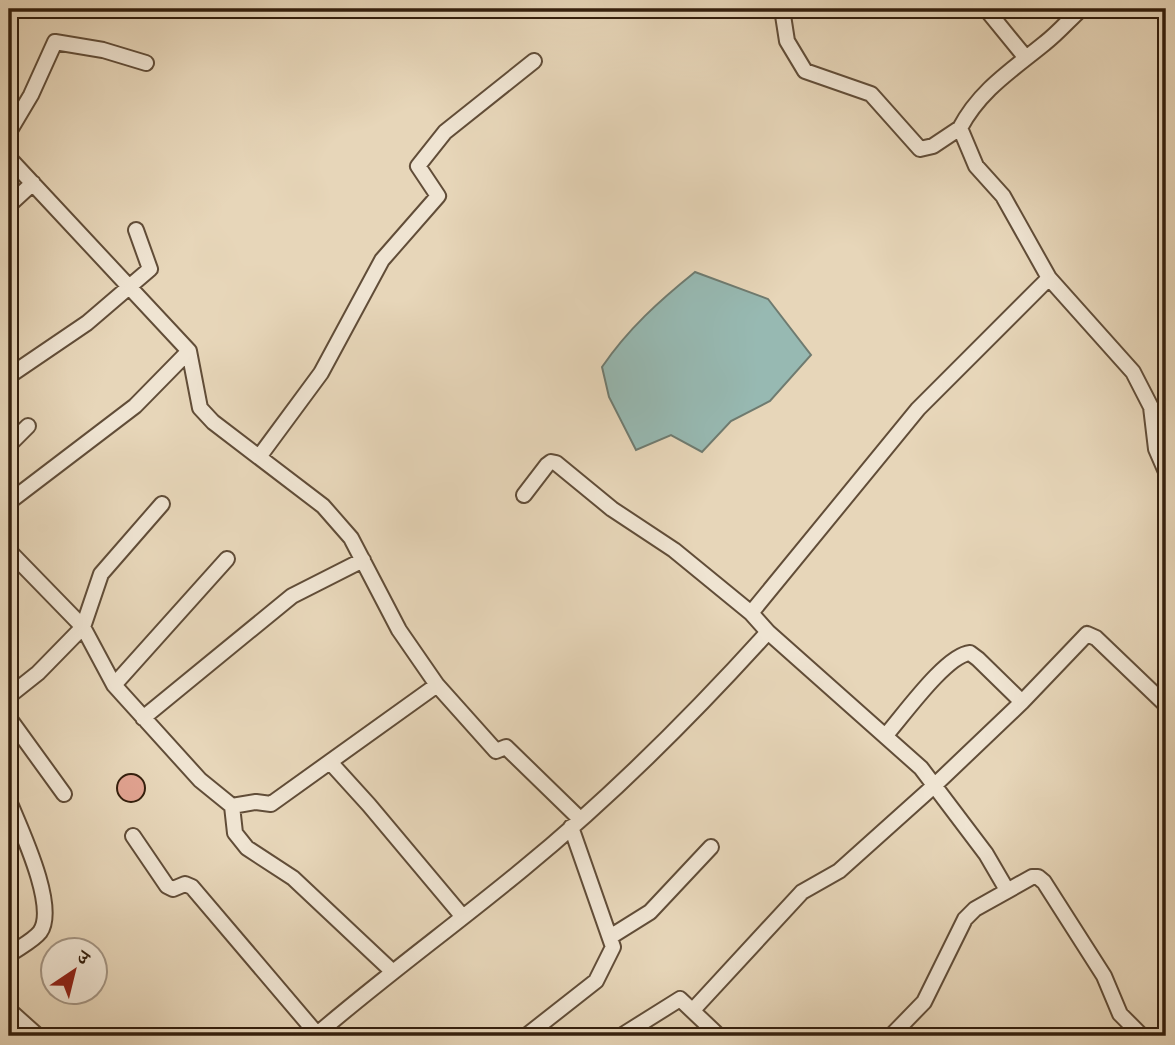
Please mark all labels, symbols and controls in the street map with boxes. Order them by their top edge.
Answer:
north arrow [38,936,108,1006]
text: उ [71,944,95,971]

